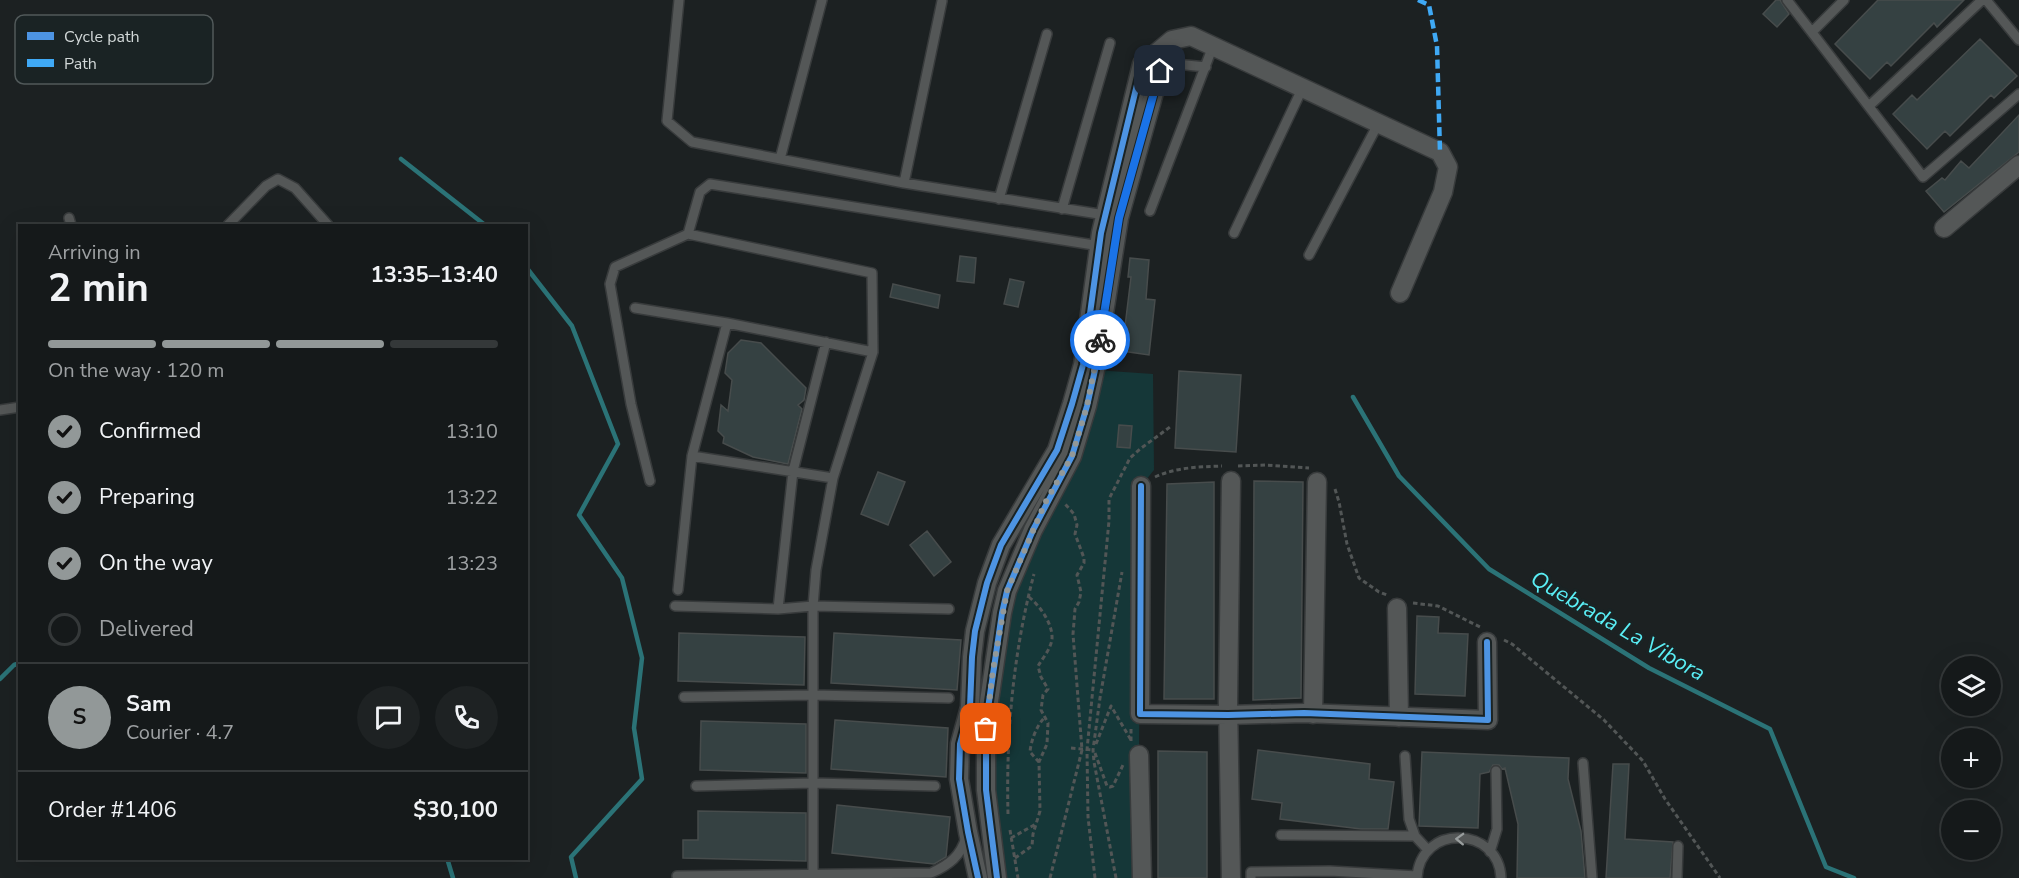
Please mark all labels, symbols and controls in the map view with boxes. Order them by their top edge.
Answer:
legend [15,15,213,84]
text: Cycle path [64,26,140,48]
pin [1134,45,1185,96]
text: Path [64,53,97,75]
icon: home [1143,54,1176,87]
text: Arriving in [48,239,141,266]
text: 13:35–13:40 [370,260,498,290]
text: 2 min [48,262,149,315]
courier [1070,310,1130,370]
icon: bike [1084,324,1117,357]
text: On the way · 120 m [48,357,224,384]
icon: check [48,415,81,448]
text: Confirmed [99,416,201,446]
text: 13:10 [445,418,498,445]
icon: check [48,481,81,514]
text: Preparing [99,482,195,512]
text: 13:22 [445,484,498,511]
icon: check [48,547,81,580]
text: On the way [99,548,213,578]
text: 13:23 [445,550,498,577]
water label: Quebrada La Vibora [1525,564,1711,688]
text: Delivered [99,614,194,644]
map controls [1941,656,2001,860]
button: layers [1941,656,2001,716]
button: chat [357,686,420,749]
button: phone [435,686,498,749]
text: Sam [126,689,171,719]
text: S [73,702,86,732]
pin [960,703,1011,754]
icon: bag [969,712,1002,745]
text: Courier · 4.7 [126,719,234,746]
button: + [1941,728,2001,788]
text: Order #1406 [48,795,177,825]
text: $30,100 [413,795,498,825]
button: − [1941,800,2001,860]
one-way arrow [1455,832,1464,845]

